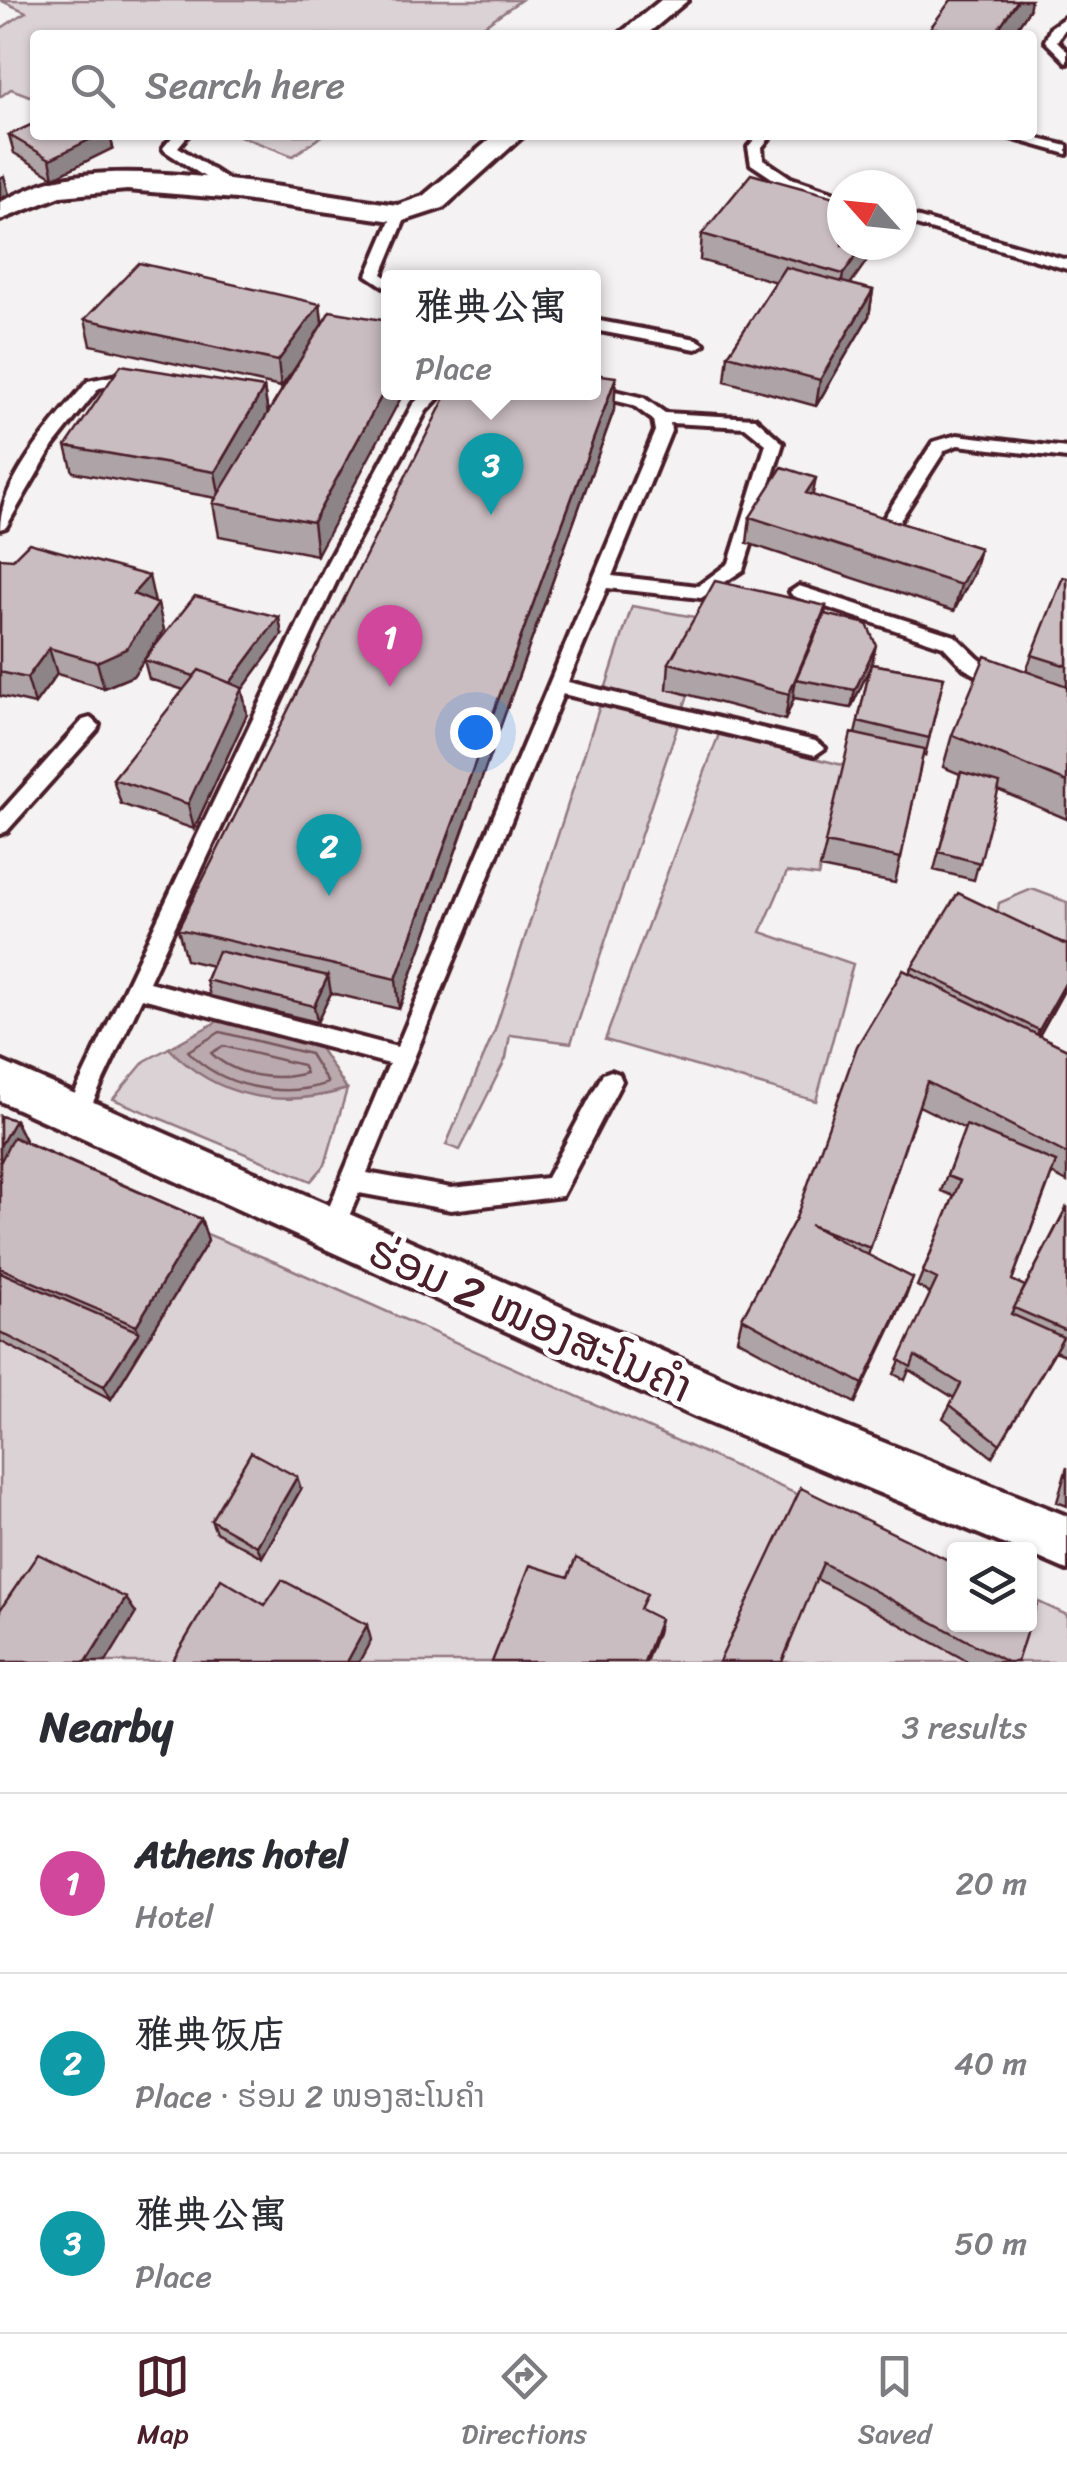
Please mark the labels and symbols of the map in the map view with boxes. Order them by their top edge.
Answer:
north arrow [827,170,917,260]
pin: 3 [458,432,524,515]
pin: 1 [358,604,422,687]
your location [450,707,501,758]
pin: 2 [296,814,362,896]
street label: ຮ່ອມ 2 ໜອງສະໂນຄໍາ [355,1212,706,1426]

